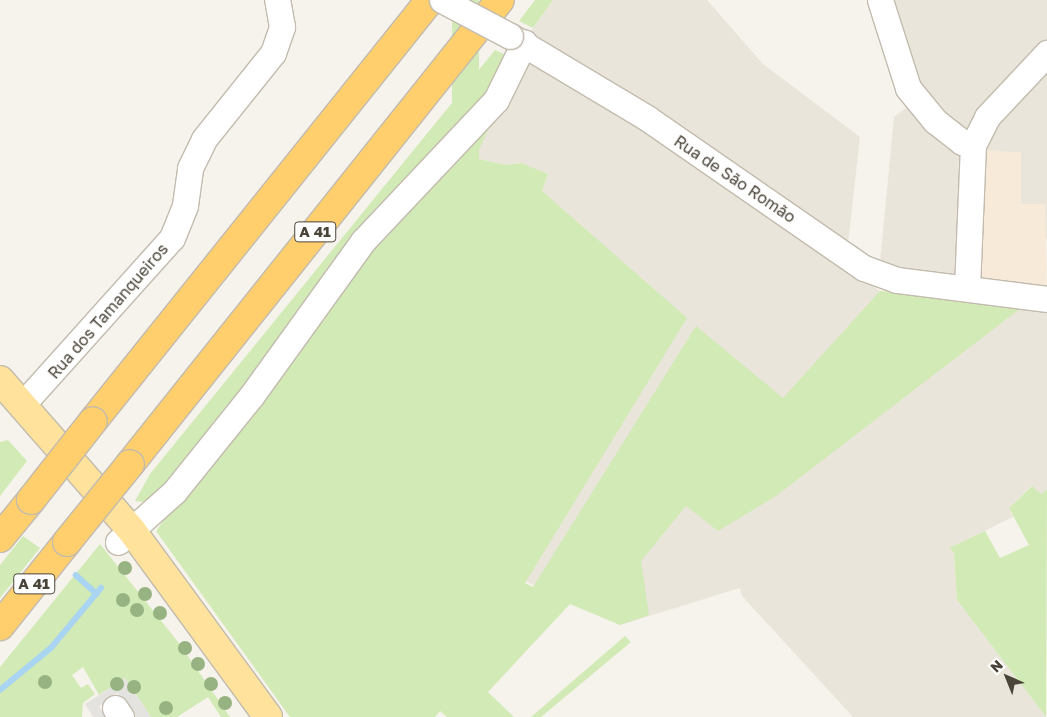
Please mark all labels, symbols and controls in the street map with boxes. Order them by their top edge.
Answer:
street label: Rua de São Romão [671,131,799,227]
road number: A 41 [294,220,336,244]
street label: Rua dos Tamanqueiros [44,239,172,383]
road number: A 41 [13,572,55,596]
north arrow [982,652,1032,702]
text: N [986,656,1006,676]

